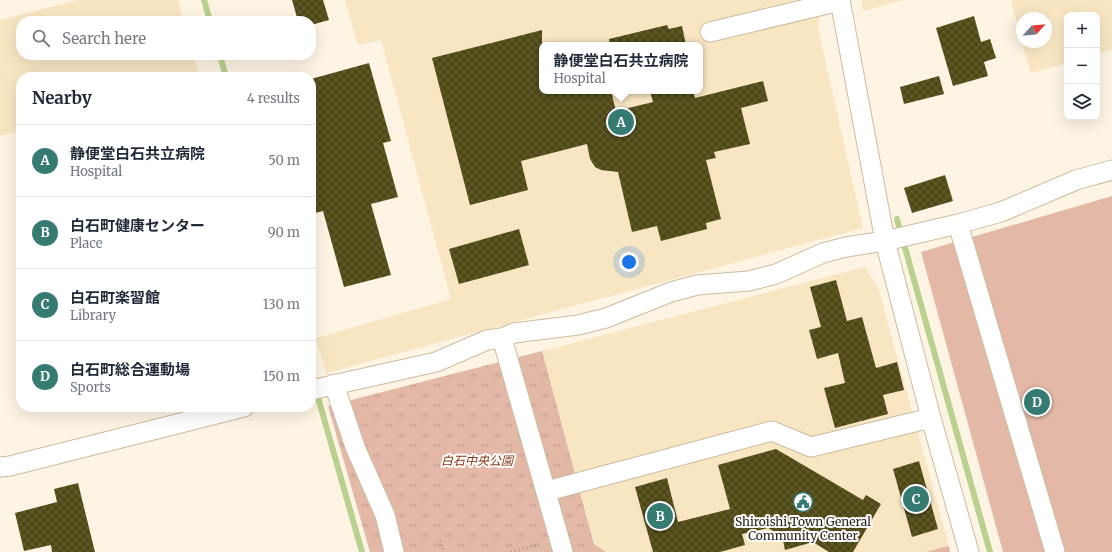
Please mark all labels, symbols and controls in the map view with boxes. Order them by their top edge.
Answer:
north arrow [1016,12,1052,48]
map controls [1064,12,1100,120]
button: + [1064,12,1100,48]
search box [16,16,316,60]
icon: search [30,27,52,49]
text: Search here [62,29,146,48]
popup [539,42,703,94]
button: − [1064,48,1100,84]
text: 静便堂白石共立病院 [553,51,689,70]
text: Hospital [553,70,606,87]
button: layers [1064,84,1100,120]
text: Nearby [32,87,92,109]
text: 4 results [247,90,300,107]
pin: A [608,107,634,137]
text: 静便堂白石共立病院 [70,144,205,163]
text: A [40,152,50,169]
text: 50 m [268,152,300,169]
text: Hospital [70,163,122,180]
text: 白石町健康センター [70,216,205,235]
text: B [40,224,50,241]
text: 90 m [268,224,300,241]
text: Place [70,235,103,252]
your location [619,252,639,272]
text: 白石町楽習館 [70,288,160,307]
text: C [41,296,49,313]
text: 130 m [263,296,300,313]
text: Library [70,307,116,324]
text: 白石町総合運動場 [70,360,190,379]
text: D [40,368,50,385]
text: 150 m [263,368,300,385]
text: Sports [70,379,111,396]
pin: D [1024,387,1050,417]
park label: 白石中央公園 [441,453,515,468]
pin: C [903,484,929,514]
public building icon: Shiroishi Town General Community Center [792,491,814,513]
pin: B [647,501,673,531]
place label: Shiroishi Town General Community Center [735,514,871,543]

